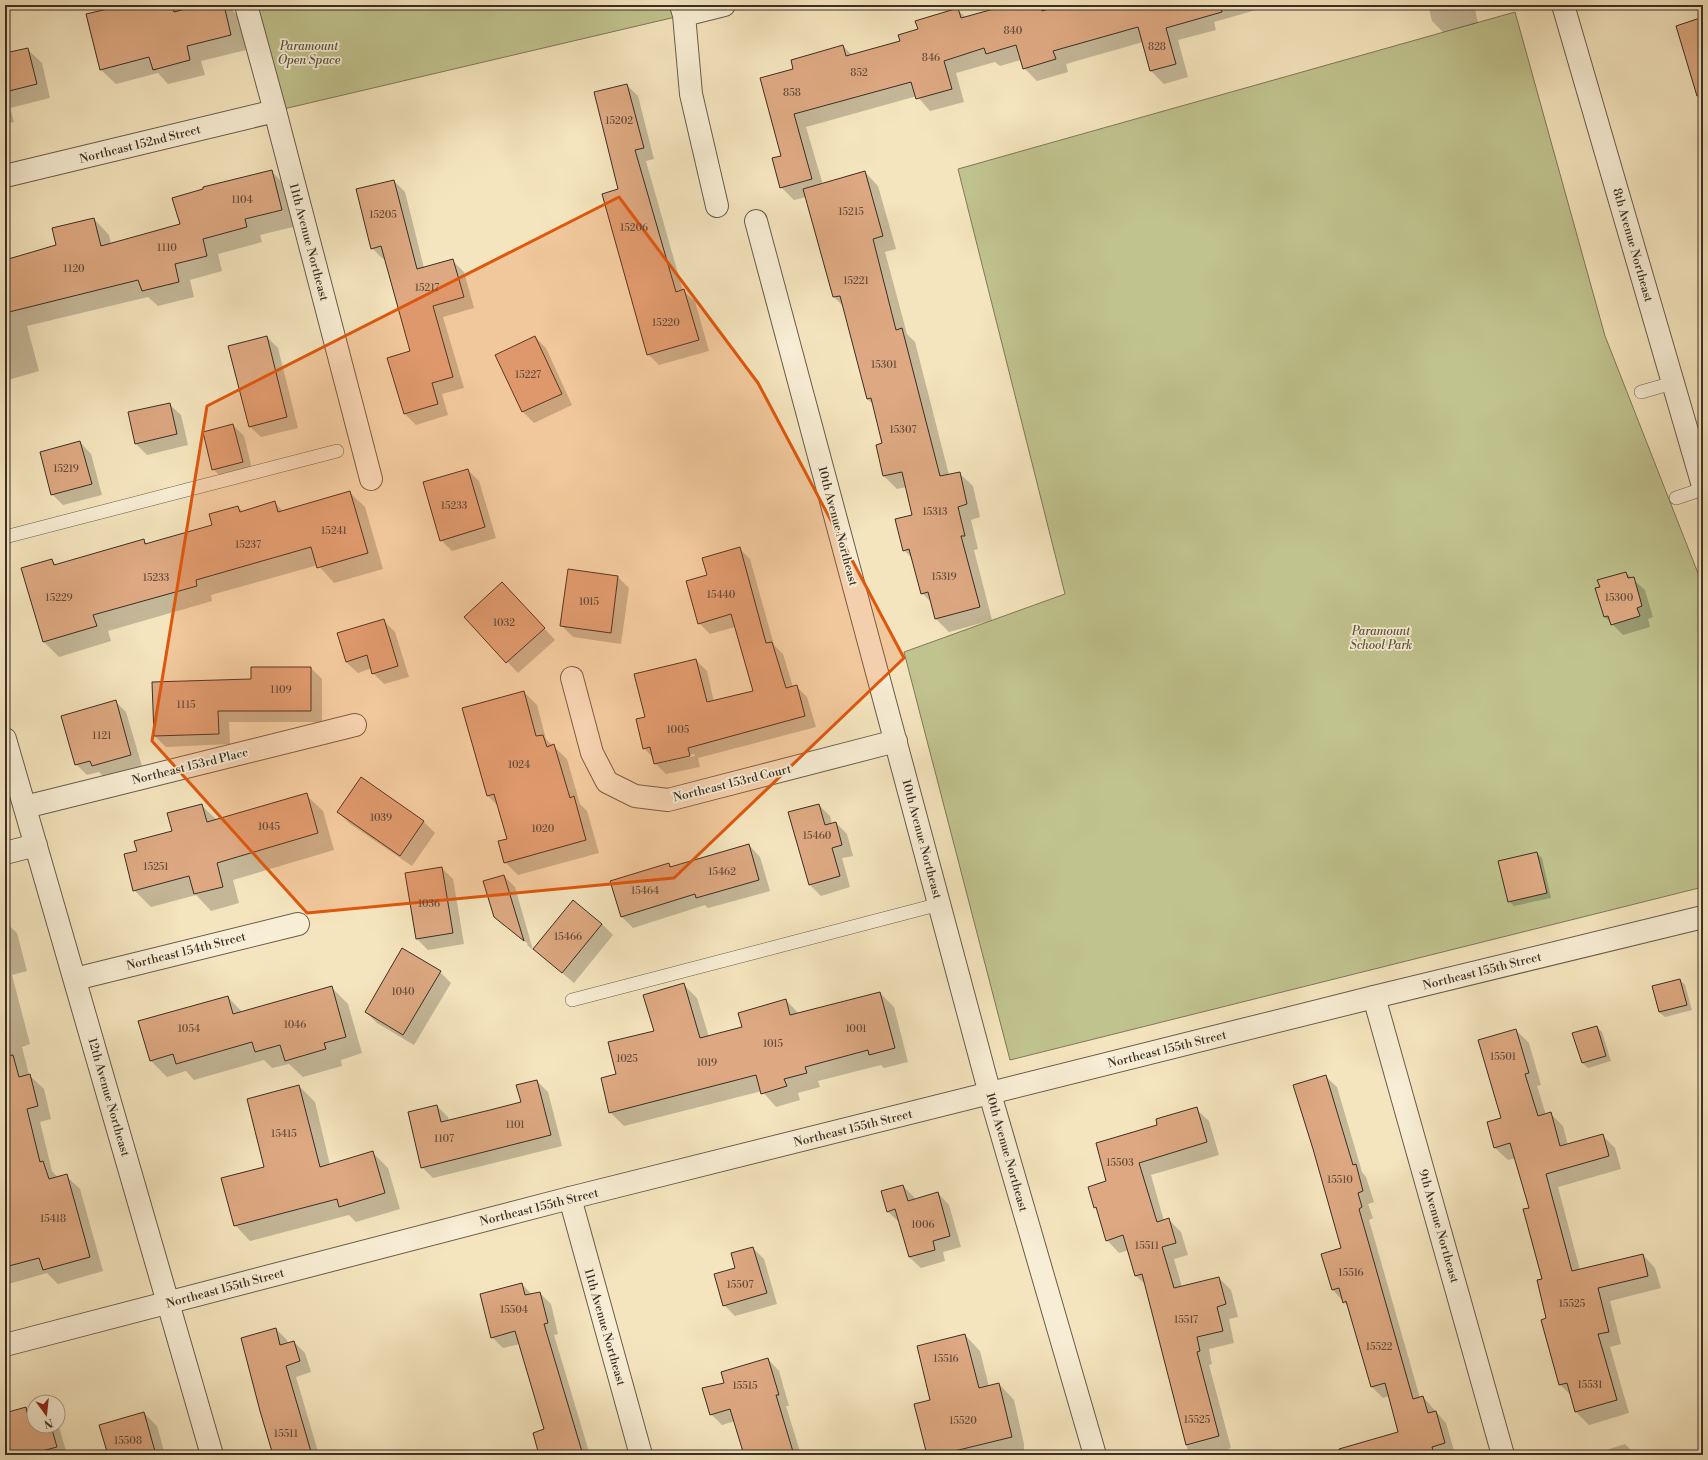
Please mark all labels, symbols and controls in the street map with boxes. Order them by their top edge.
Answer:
house number: 840 [1004,25,1023,37]
park label: Paramount Open Space [278,39,341,68]
house number: 828 [1148,41,1166,53]
house number: 846 [922,52,940,64]
house number: 852 [850,67,868,79]
house number: 858 [783,87,801,99]
house number: 15202 [605,115,633,127]
street label: Northeast 152nd Street [78,122,203,167]
street label: 11th Avenue Northeast [286,182,332,303]
street label: 8th Avenue Northeast [1609,186,1656,305]
house number: 1104 [231,194,253,206]
house number: 15215 [838,206,864,218]
house number: 15205 [369,209,397,221]
house number: 15206 [620,222,648,234]
house number: 1110 [157,242,177,254]
house number: 1120 [63,263,85,275]
house number: 15221 [843,275,870,287]
house number: 15217 [415,282,439,294]
house number: 15220 [652,317,680,329]
house number: 15301 [871,359,898,371]
house number: 15227 [515,369,541,381]
house number: 15307 [890,424,916,436]
house number: 15219 [53,463,79,475]
street label: 10th Avenue Northeast [814,465,861,588]
house number: 15233 [441,500,468,512]
house number: 15313 [923,506,948,518]
house number: 15241 [321,525,348,537]
house number: 15237 [235,539,261,551]
house number: 15319 [931,571,957,583]
house number: 15233 [143,572,170,584]
house number: 15440 [707,589,736,601]
house number: 15229 [45,592,73,604]
house number: 15300 [1605,592,1634,604]
house number: 1015 [579,596,600,608]
house number: 1032 [493,617,515,629]
park label: Paramount School Park [1350,624,1412,653]
house number: 1109 [270,684,292,696]
house number: 1115 [176,699,196,711]
house number: 1005 [667,724,690,736]
house number: 1121 [92,730,112,742]
street label: Northeast 153rd Place [130,745,250,788]
house number: 1024 [508,759,530,771]
street label: Northeast 153rd Court [672,761,793,805]
street label: 10th Avenue Northeast [898,778,945,901]
house number: 1039 [370,812,392,824]
house number: 1045 [258,821,281,833]
house number: 1020 [532,823,555,835]
house number: 15460 [803,830,832,842]
house number: 15251 [143,861,169,873]
house number: 15462 [708,866,736,878]
house number: 15464 [631,885,659,897]
house number: 1036 [418,898,440,910]
street label: Northeast 154th Street [125,929,248,974]
house number: 15466 [554,931,582,943]
street label: Northeast 155th Street [1421,949,1544,993]
house number: 1040 [391,986,415,998]
house number: 1046 [284,1019,306,1031]
house number: 1054 [178,1023,200,1035]
house number: 1001 [845,1023,867,1035]
street label: Northeast 155th Street [1106,1027,1229,1071]
street label: 12th Avenue Northeast [84,1036,133,1159]
house number: 1015 [763,1038,784,1050]
house number: 15501 [1490,1051,1517,1063]
house number: 1025 [616,1053,638,1065]
house number: 1019 [697,1057,717,1069]
street label: 10th Avenue Northeast [982,1091,1031,1214]
street label: Northeast 155th Street [792,1106,915,1150]
house number: 1101 [505,1119,525,1131]
house number: 15415 [271,1128,297,1140]
house number: 1107 [434,1133,454,1145]
house number: 15503 [1106,1157,1134,1169]
street label: 9th Avenue Northeast [1415,1168,1462,1285]
house number: 15510 [1327,1174,1353,1186]
street label: Northeast 155th Street [478,1185,601,1229]
house number: 15418 [40,1213,66,1225]
house number: 1006 [911,1219,935,1231]
house number: 15511 [1135,1240,1160,1252]
street label: Northeast 155th Street [164,1265,287,1311]
street label: 11th Avenue Northeast [581,1267,629,1388]
house number: 15516 [1338,1267,1364,1279]
house number: 15507 [727,1279,753,1291]
house number: 15525 [1559,1298,1586,1310]
house number: 15504 [500,1304,528,1316]
house number: 15517 [1174,1314,1198,1326]
house number: 15522 [1366,1341,1393,1353]
house number: 15516 [933,1353,959,1365]
house number: 15531 [1578,1379,1603,1391]
house number: 15515 [732,1380,758,1392]
north arrow [26,1394,66,1434]
house number: 15525 [1184,1414,1211,1426]
text: N [42,1415,54,1431]
house number: 15520 [949,1415,977,1427]
house number: 15511 [274,1428,299,1440]
house number: 15508 [114,1435,142,1447]

